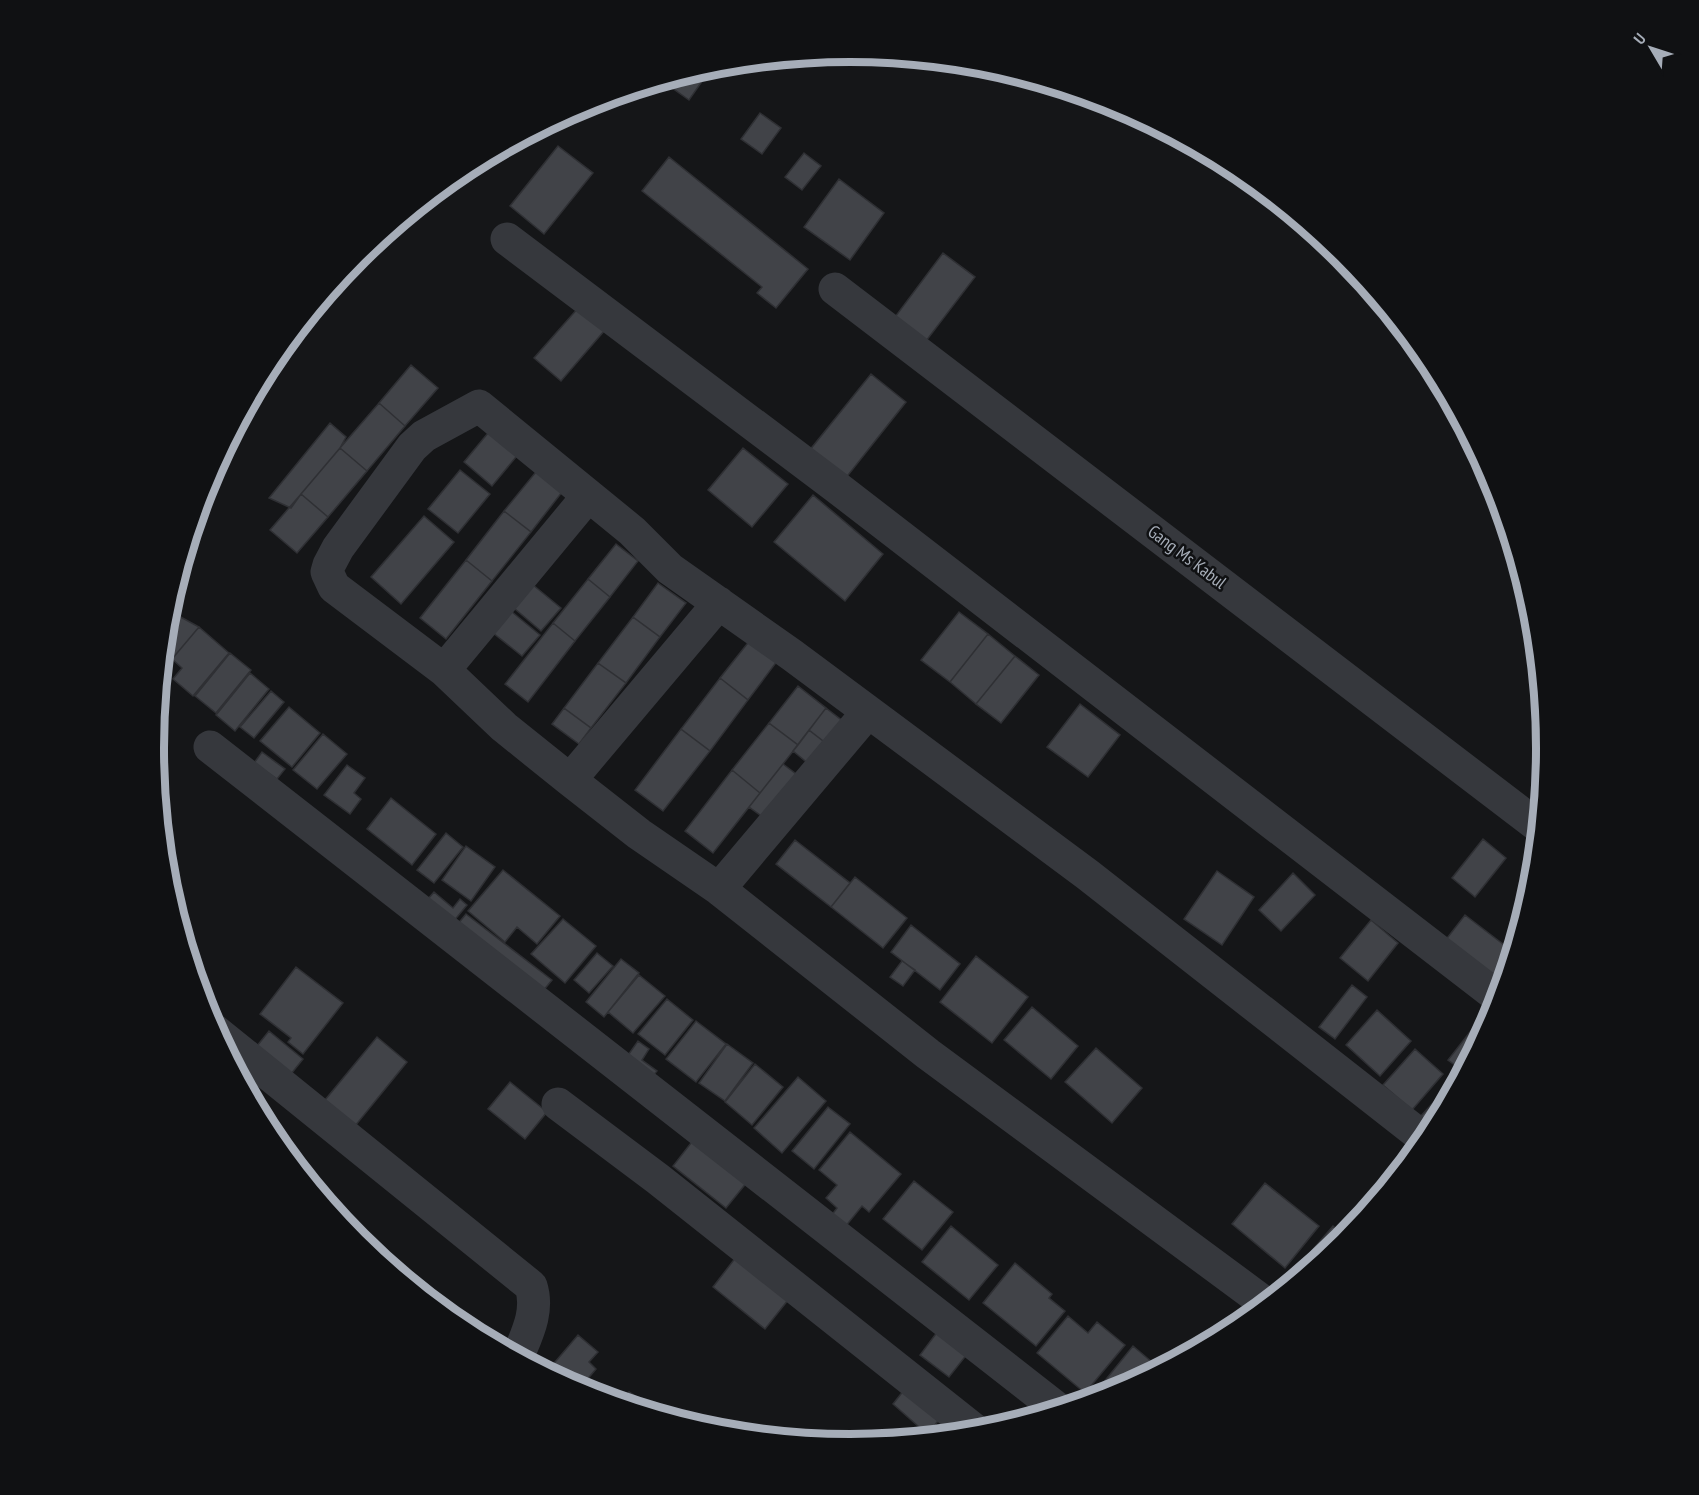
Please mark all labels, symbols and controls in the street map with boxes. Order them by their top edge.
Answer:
north arrow [1621,18,1681,78]
text: U [1629,29,1650,48]
street label: Gang Ms Kabul [1143,520,1232,594]

